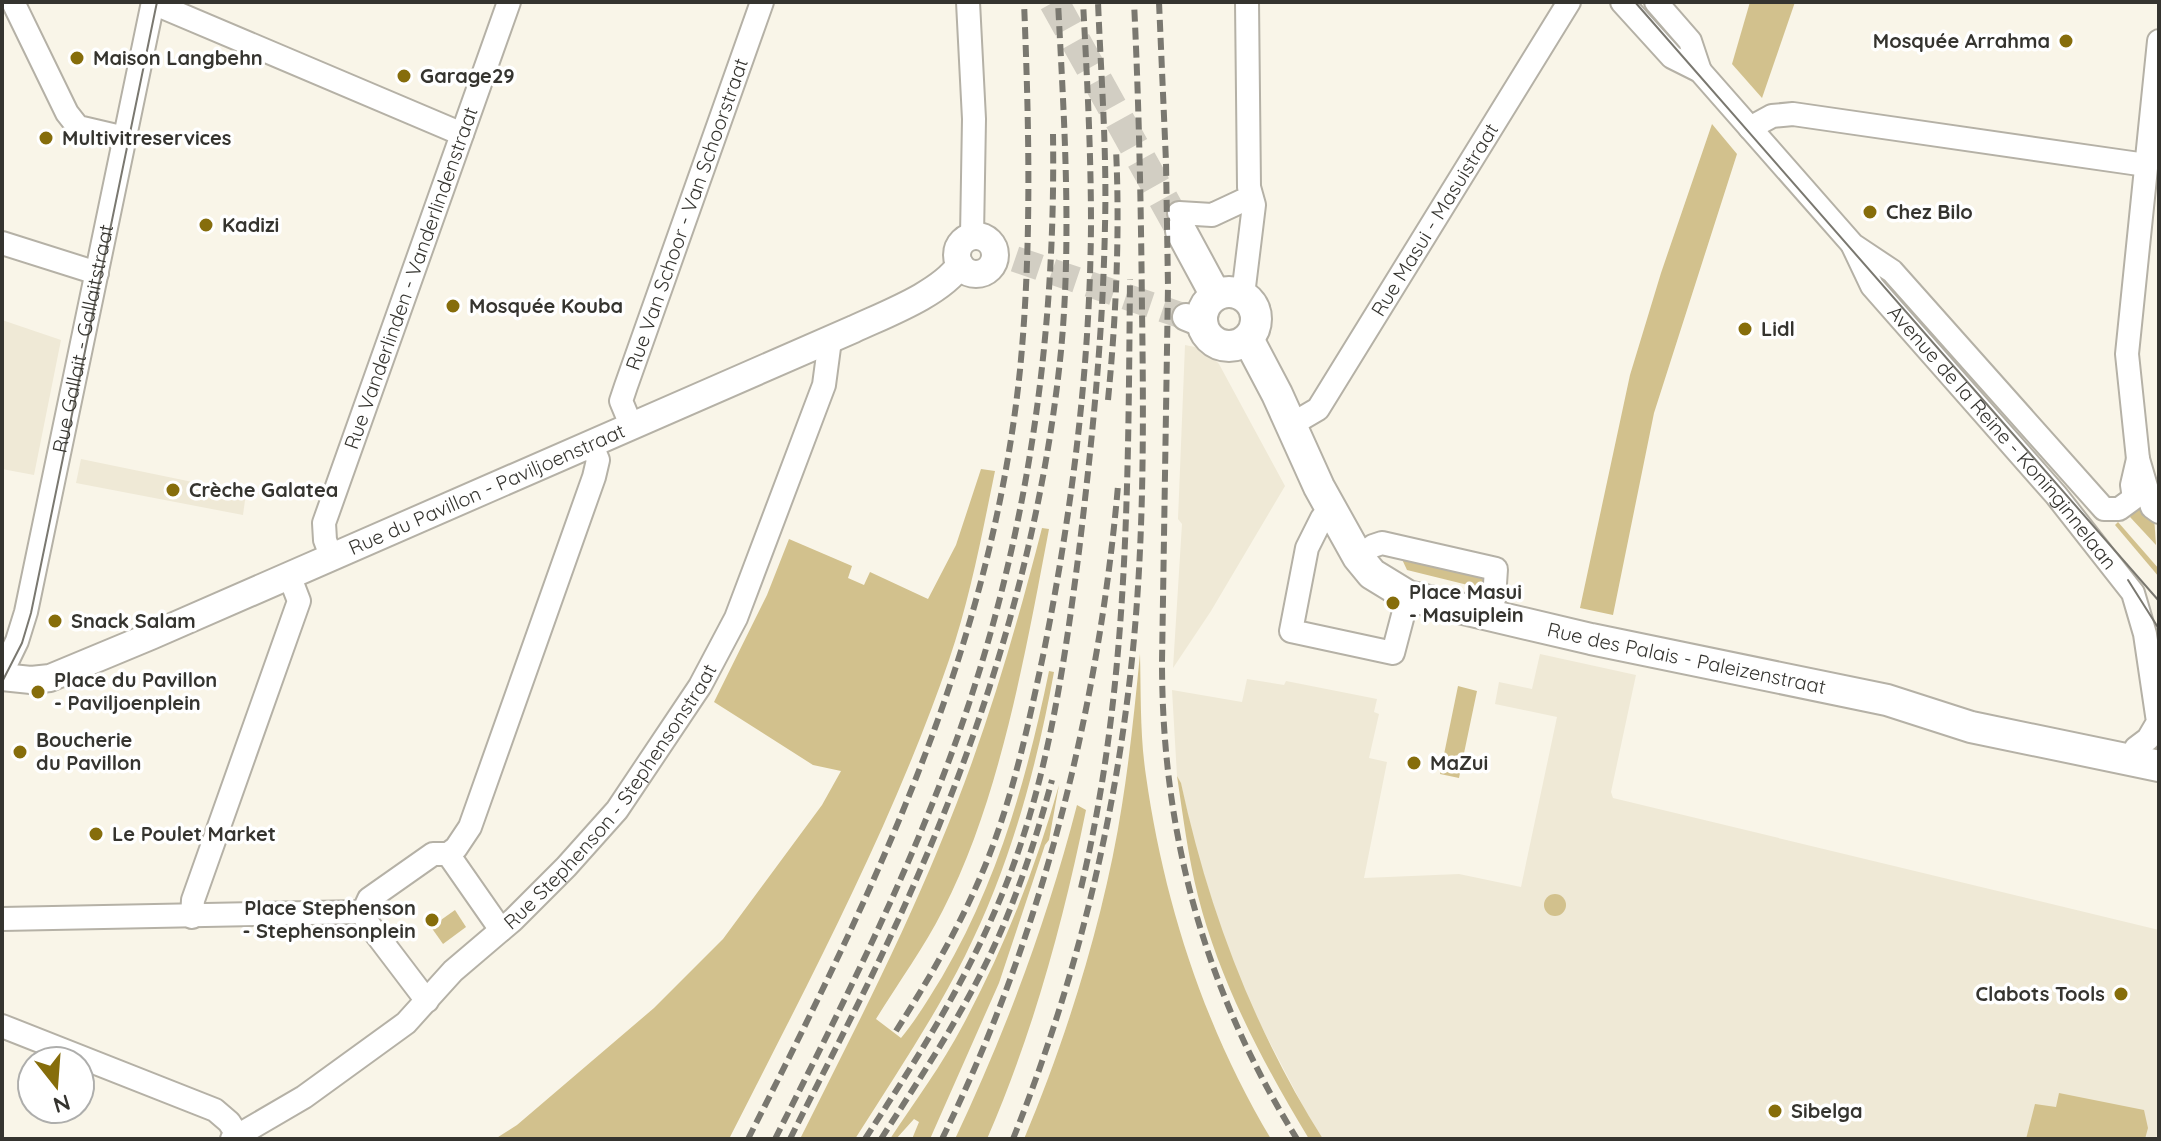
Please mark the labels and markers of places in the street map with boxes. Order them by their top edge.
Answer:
place label: Mosquée Arrahma [1873,28,2050,53]
marker: Mosquée Arrahma [2057,32,2075,50]
place label: Maison Langbehn [93,45,263,70]
marker: Maison Langbehn [68,49,86,67]
place label: Garage29 [420,63,515,88]
marker: Garage29 [395,67,413,85]
place label: Multivitreservices [62,125,231,150]
marker: Multivitreservices [37,129,55,147]
place label: Chez Bilo [1886,199,1973,224]
marker: Chez Bilo [1861,203,1879,221]
place label: Kadizi [222,212,279,237]
marker: Kadizi [197,216,215,234]
place label: Mosquée Kouba [469,293,623,318]
marker: Mosquée Kouba [444,297,462,315]
place label: Lidl [1761,316,1795,341]
marker: Lidl [1736,320,1754,338]
place label: Crèche Galatea [189,477,338,502]
marker: Crèche Galatea [164,481,182,499]
place label: Place Masui - Masuiplein [1409,579,1524,627]
marker: Place Masui - Masuiplein [1384,594,1402,612]
place label: Snack Salam [71,608,196,633]
marker: Snack Salam [46,612,64,630]
place label: Place du Pavillon - Paviljoenplein [54,667,217,715]
marker: Place du Pavillon - Paviljoenplein [29,683,47,701]
place label: Boucherie du Pavillon [36,727,141,775]
marker: Boucherie du Pavillon [11,743,29,761]
place label: MaZui [1430,750,1488,775]
marker: MaZui [1405,754,1423,772]
place label: Le Poulet Market [112,821,276,846]
marker: Le Poulet Market [87,825,105,843]
place label: Place Stephenson - Stephensonplein [242,895,416,943]
marker: Place Stephenson - Stephensonplein [423,911,441,929]
place label: Clabots Tools [1976,981,2105,1006]
marker: Clabots Tools [2112,985,2130,1003]
place label: Sibelga [1791,1098,1862,1123]
marker: Sibelga [1766,1102,1784,1120]

